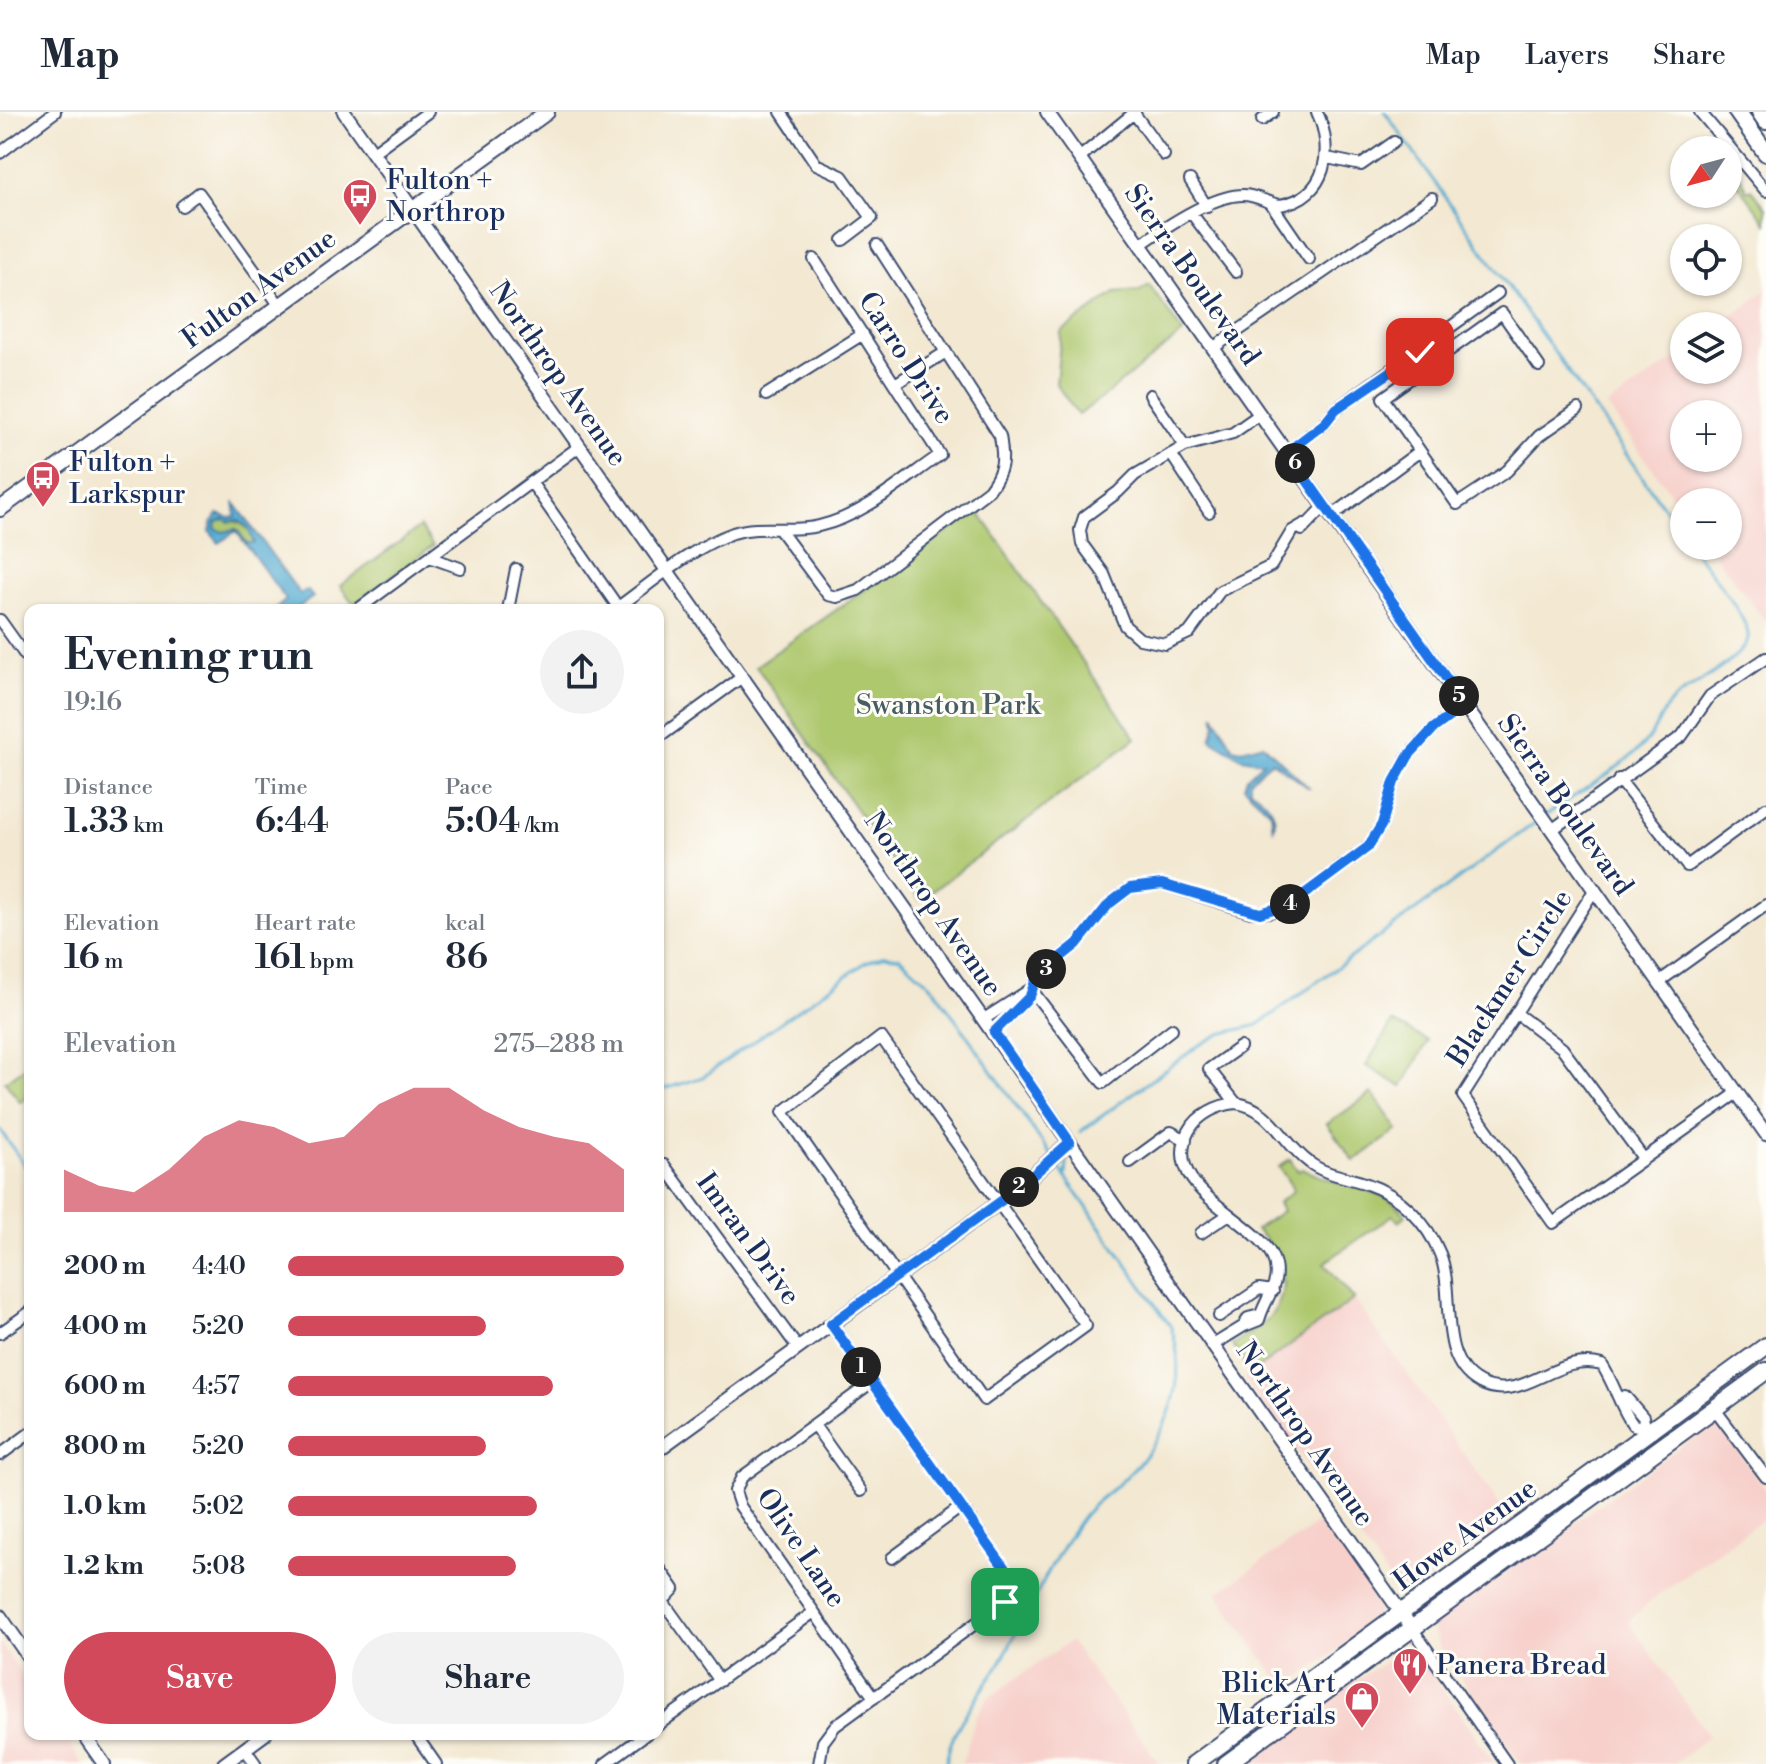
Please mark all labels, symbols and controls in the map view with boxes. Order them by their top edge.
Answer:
text: Map [40,32,120,79]
text: Map [1426,38,1481,73]
text: Layers [1525,38,1609,73]
text: Share [1653,38,1726,73]
north arrow [1670,136,1742,208]
map controls [1670,136,1742,560]
place label: Fulton + Northrop [386,163,506,230]
bus stop icon: Fulton + Northrop [341,177,379,227]
street label: Sierra Boulevard [1116,178,1268,373]
street label: Fulton Avenue [175,221,343,357]
button: locate [1670,224,1742,296]
street label: Northrop Avenue [481,275,635,473]
street label: Carro Drive [850,285,962,431]
button: layers [1670,312,1742,384]
pin [1386,318,1454,386]
icon: check [1398,330,1442,374]
button: + [1670,400,1742,472]
pin: 6 [1275,443,1315,483]
place label: Fulton + Larkspur [69,445,186,512]
text: 6 [1288,449,1302,476]
bus stop icon: Fulton + Larkspur [24,459,62,509]
button: − [1670,488,1742,560]
text: Evening run [64,628,313,683]
button: share [540,630,624,714]
pin: 5 [1439,676,1479,716]
text: 5 [1452,682,1466,709]
text: 19:16 [64,686,122,718]
park label: Swanston Park [856,688,1042,723]
street label: Sierra Boulevard [1489,708,1641,903]
text: Distance [64,774,153,801]
text: Time [255,774,308,801]
text: Pace [445,774,493,801]
text: 1.33 [64,801,129,843]
text: 6:44 [255,801,329,843]
text: 5:04 [445,801,520,843]
street label: Northrop Avenue [856,805,1010,1003]
text: km [129,812,164,839]
text: /km [520,812,560,839]
street label: Blackmer Circle [1439,883,1580,1074]
pin: 4 [1270,884,1310,924]
text: 4 [1283,890,1297,917]
text: Elevation [64,910,159,937]
text: Heart rate [255,910,356,937]
text: kcal [445,910,485,937]
text: 16 [64,937,100,979]
text: 161 [255,937,305,979]
text: 86 [445,937,488,979]
text: m [100,948,124,975]
text: bpm [305,948,354,975]
pin: 3 [1026,949,1066,989]
text: 3 [1039,955,1053,982]
text: Elevation [64,1028,177,1060]
text: 275–288 m [494,1028,624,1060]
street label: Imran Drive [688,1166,808,1312]
pin: 2 [999,1167,1039,1207]
text: 2 [1012,1173,1026,1200]
text: 200 m [64,1250,146,1282]
text: 4:40 [192,1250,246,1282]
text: 400 m [64,1310,147,1342]
text: 5:20 [192,1310,244,1342]
street label: Northrop Avenue [1228,1335,1382,1533]
pin: 1 [841,1347,881,1387]
text: 1 [856,1353,866,1380]
text: 600 m [64,1370,146,1402]
text: 4:57 [192,1370,240,1402]
text: 800 m [64,1430,146,1462]
text: 5:20 [192,1430,244,1462]
street label: Howe Avenue [1386,1471,1544,1599]
street label: Olive Lane [748,1482,854,1614]
text: 1.0 km [64,1490,147,1522]
text: 5:02 [192,1490,244,1522]
text: 1.2 km [64,1550,144,1582]
text: 5:08 [192,1550,245,1582]
pin [971,1568,1039,1636]
icon: arrive [983,1580,1027,1624]
button: Save [64,1632,336,1724]
button: Share [352,1632,624,1724]
restaurant icon: Panera Bread [1391,1646,1429,1696]
place label: Panera Bread [1436,1648,1606,1683]
place label: Blick Art Materials [1217,1666,1336,1733]
shop icon: Blick Art Materials [1343,1680,1381,1730]

